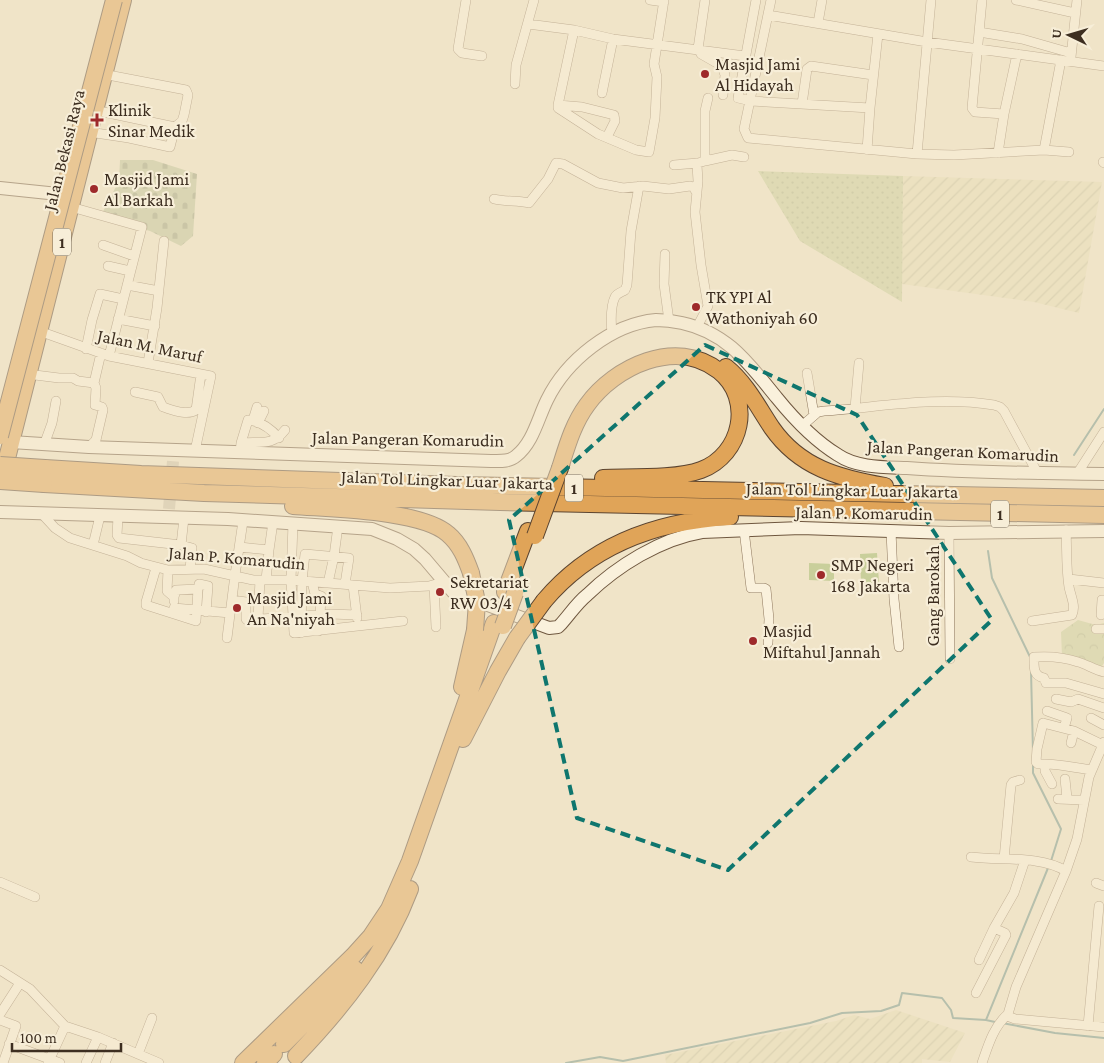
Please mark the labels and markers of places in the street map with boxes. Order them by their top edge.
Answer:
place label: Masjid Jami Al Hidayah [715,54,800,95]
marker: Masjid Jami Al Hidayah [699,68,711,80]
place label: Klinik Sinar Medik [108,100,195,141]
marker: Klinik Sinar Medik [90,113,104,127]
place label: Masjid Jami Al Barkah [104,169,189,210]
marker: Masjid Jami Al Barkah [88,183,100,195]
place label: TK YPI Al Wathoniyah 60 [706,287,818,328]
marker: TK YPI Al Wathoniyah 60 [690,301,702,313]
place label: SMP Negeri 168 Jakarta [831,555,914,596]
marker: SMP Negeri 168 Jakarta [815,569,827,581]
place label: Sekretariat RW 03/4 [450,572,529,613]
marker: Sekretariat RW 03/4 [434,586,446,598]
place label: Masjid Jami An Na'niyah [247,588,335,629]
marker: Masjid Jami An Na'niyah [231,602,243,614]
place label: Masjid Miftahul Jannah [763,621,881,662]
marker: Masjid Miftahul Jannah [747,635,759,647]

